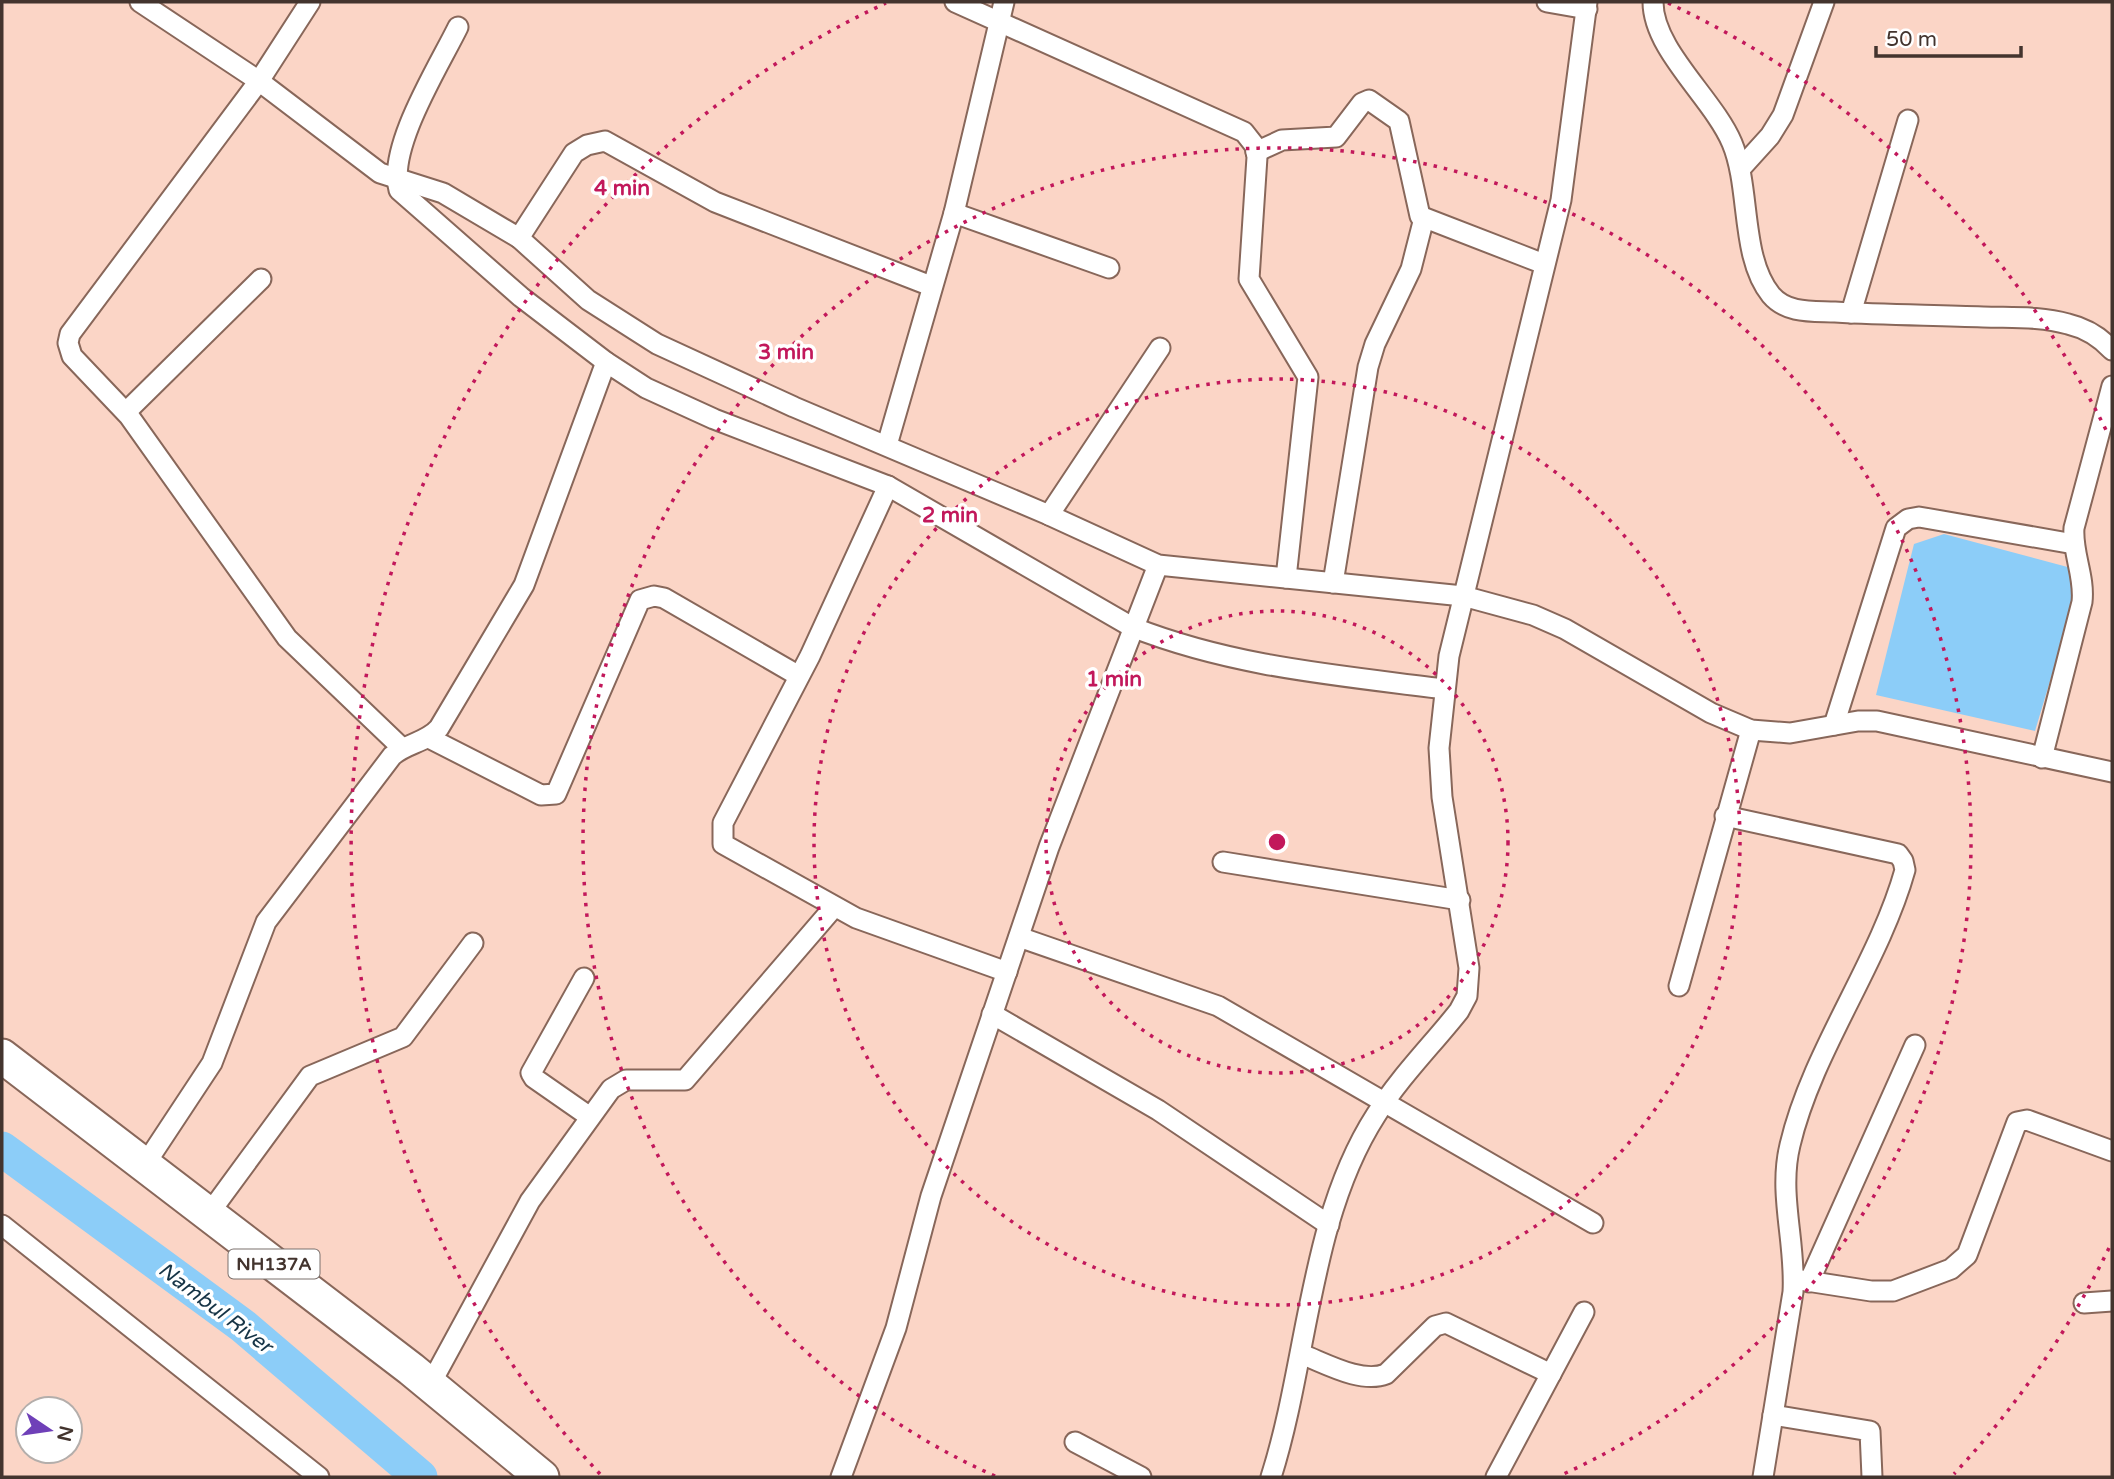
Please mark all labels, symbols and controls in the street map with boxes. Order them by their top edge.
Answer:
scale bar [1876,14,2021,58]
text: 50 m [1886,27,1937,52]
text: 4 min [594,176,650,201]
text: 3 min [758,340,814,365]
text: 2 min [922,503,978,528]
text: 1 min [1086,667,1142,692]
centre of rings [1265,830,1289,854]
road number: NH137A [229,1250,320,1279]
water label: Nambul River [153,1257,279,1361]
north arrow [14,1395,84,1465]
text: N [52,1424,77,1444]

